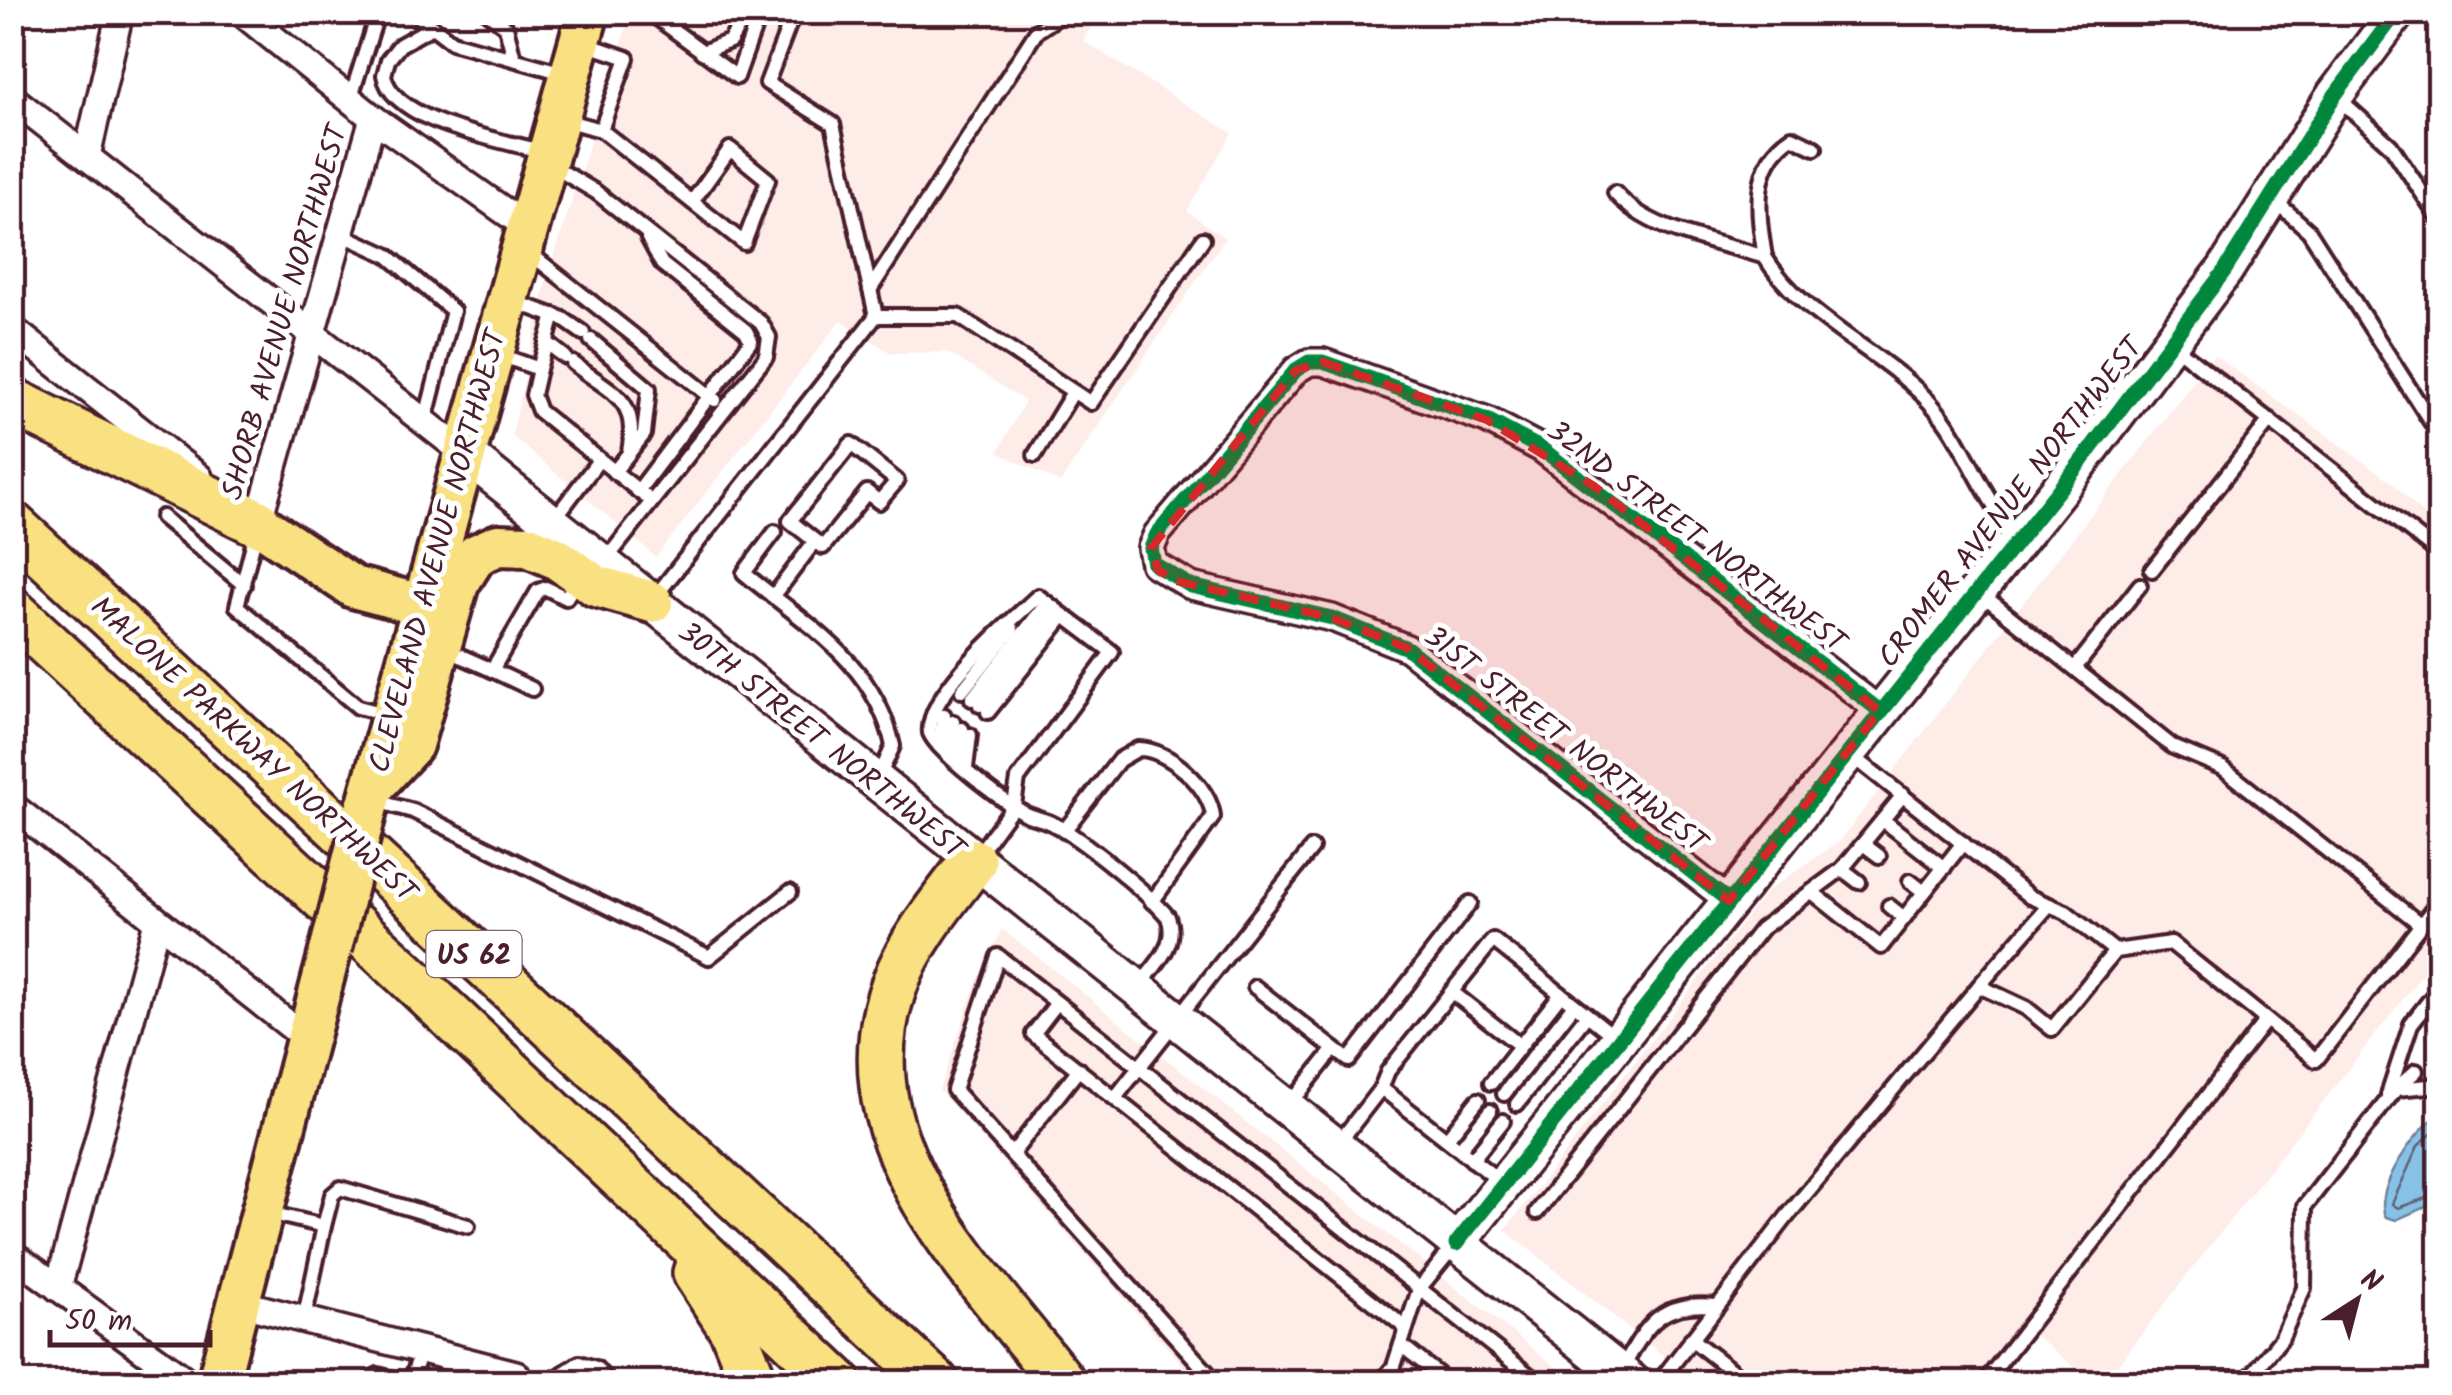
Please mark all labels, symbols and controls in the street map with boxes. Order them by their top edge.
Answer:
street label: SHORB AVENUE NORTHWEST [209,117,363,506]
street label: CLEVELAND AVENUE NORTHWEST [357,322,522,778]
street label: CROMER AVENUE NORTHWEST [1867,325,2158,679]
street label: 32ND STREET NORTHWEST [1536,409,1858,668]
street label: MALONE PARKWAY NORTHWEST [78,585,429,918]
street label: 30TH STREET NORTHWEST [666,610,977,875]
street label: 31ST STREET NORTHWEST [1413,614,1719,869]
road number: US 62 [426,931,522,977]
north arrow [2307,1250,2407,1350]
text: N [2350,1258,2391,1305]
scale bar [50,1285,210,1347]
text: 50 m [65,1298,132,1346]

